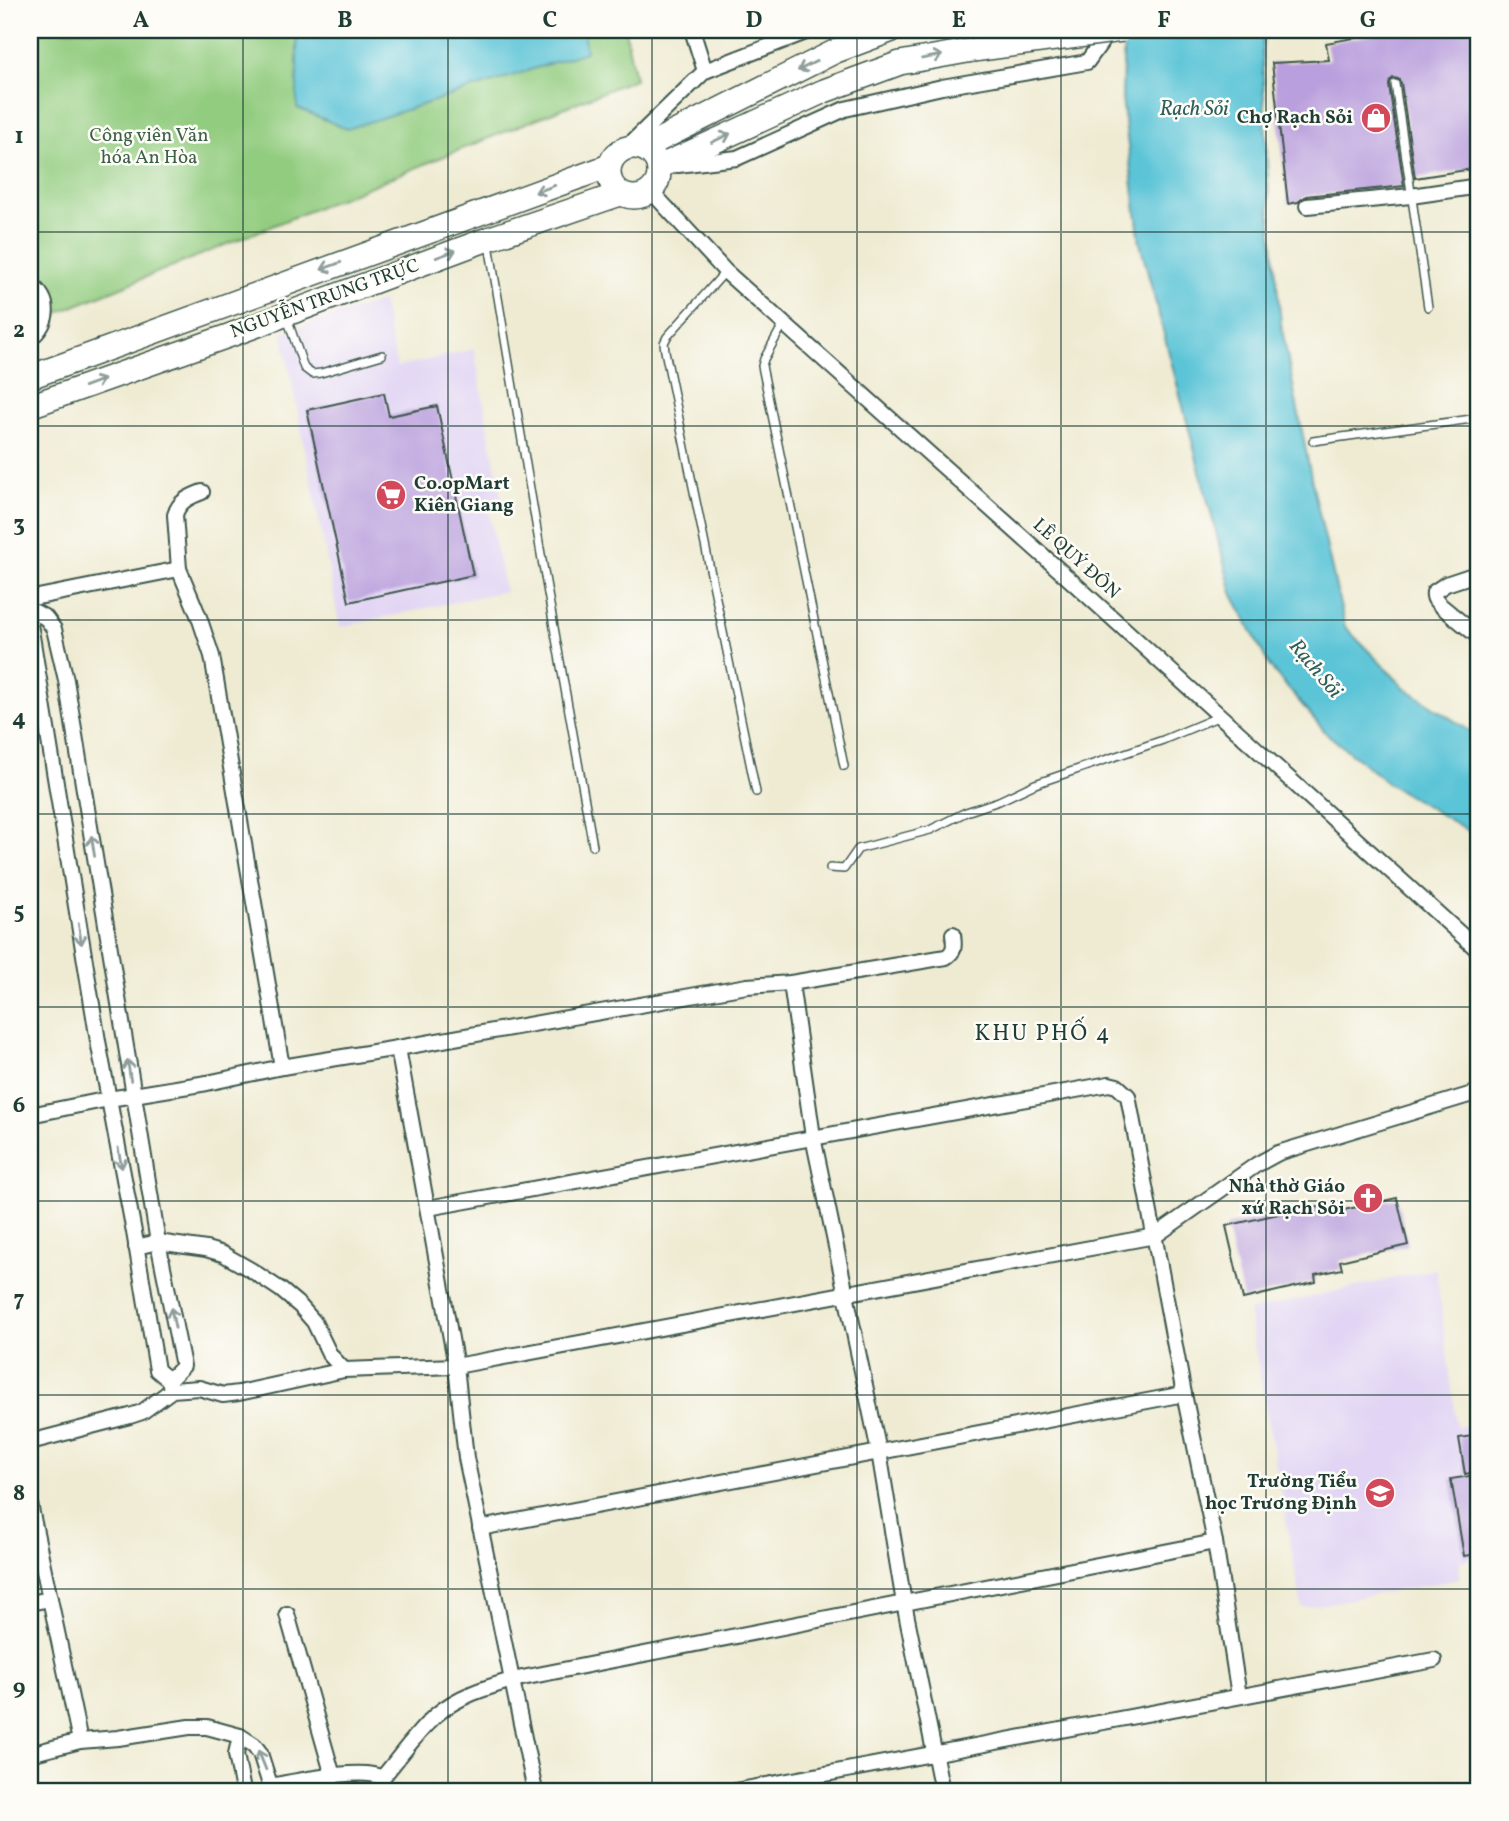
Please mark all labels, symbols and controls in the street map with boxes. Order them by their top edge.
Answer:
text: A [133,5,149,37]
text: B [337,5,353,37]
text: C [543,5,557,37]
text: D [746,5,763,37]
text: E [952,5,966,37]
text: F [1157,5,1171,37]
text: G [1360,5,1376,37]
one-way arrow [920,50,943,63]
one-way arrow [797,59,818,73]
water label: Rạch Sỏi [1159,95,1229,124]
shop icon: Chợ Rạch Sỏi [1359,101,1393,135]
place label: Chợ Rạch Sỏi [1237,105,1353,131]
text: 1 [14,121,24,153]
park label: Công viên Văn hóa An Hòa [89,123,209,171]
one-way arrow [710,131,731,145]
one-way arrow [535,184,557,196]
one-way arrow [434,247,456,260]
street label: NGUYỄN TRUNG TRỰC [226,250,423,345]
one-way arrow [321,261,343,273]
text: 2 [13,315,25,347]
one-way arrow [83,376,105,389]
place label: Co.opMart Kiên Giang [414,471,514,519]
supermarket icon: Co.opMart Kiên Giang [374,478,408,512]
text: 3 [13,509,25,541]
street label: LÊ QUÝ ĐÔN [1027,513,1125,605]
water label: Rạch Sỏi [1282,633,1349,705]
text: 4 [12,703,26,735]
one-way arrow [86,835,99,858]
text: 5 [13,896,25,928]
one-way arrow [74,922,87,944]
district label: KHU PHỐ 4 [975,1016,1111,1050]
one-way arrow [122,1059,135,1082]
text: 6 [13,1090,25,1122]
one-way arrow [113,1146,127,1169]
place label: Nhà thờ Giáo xứ Rạch Sỏi [1229,1174,1345,1222]
church icon: Nhà thờ Giáo xứ Rạch Sỏi [1351,1181,1385,1215]
text: 7 [14,1284,25,1316]
one-way arrow [166,1307,180,1330]
place label: Trường Tiểu học Trương Định [1205,1469,1357,1517]
school or university icon: Trường Tiểu học Trương Định [1363,1476,1397,1510]
text: 8 [13,1478,25,1510]
text: 9 [13,1672,25,1704]
one-way arrow [254,1750,267,1771]

